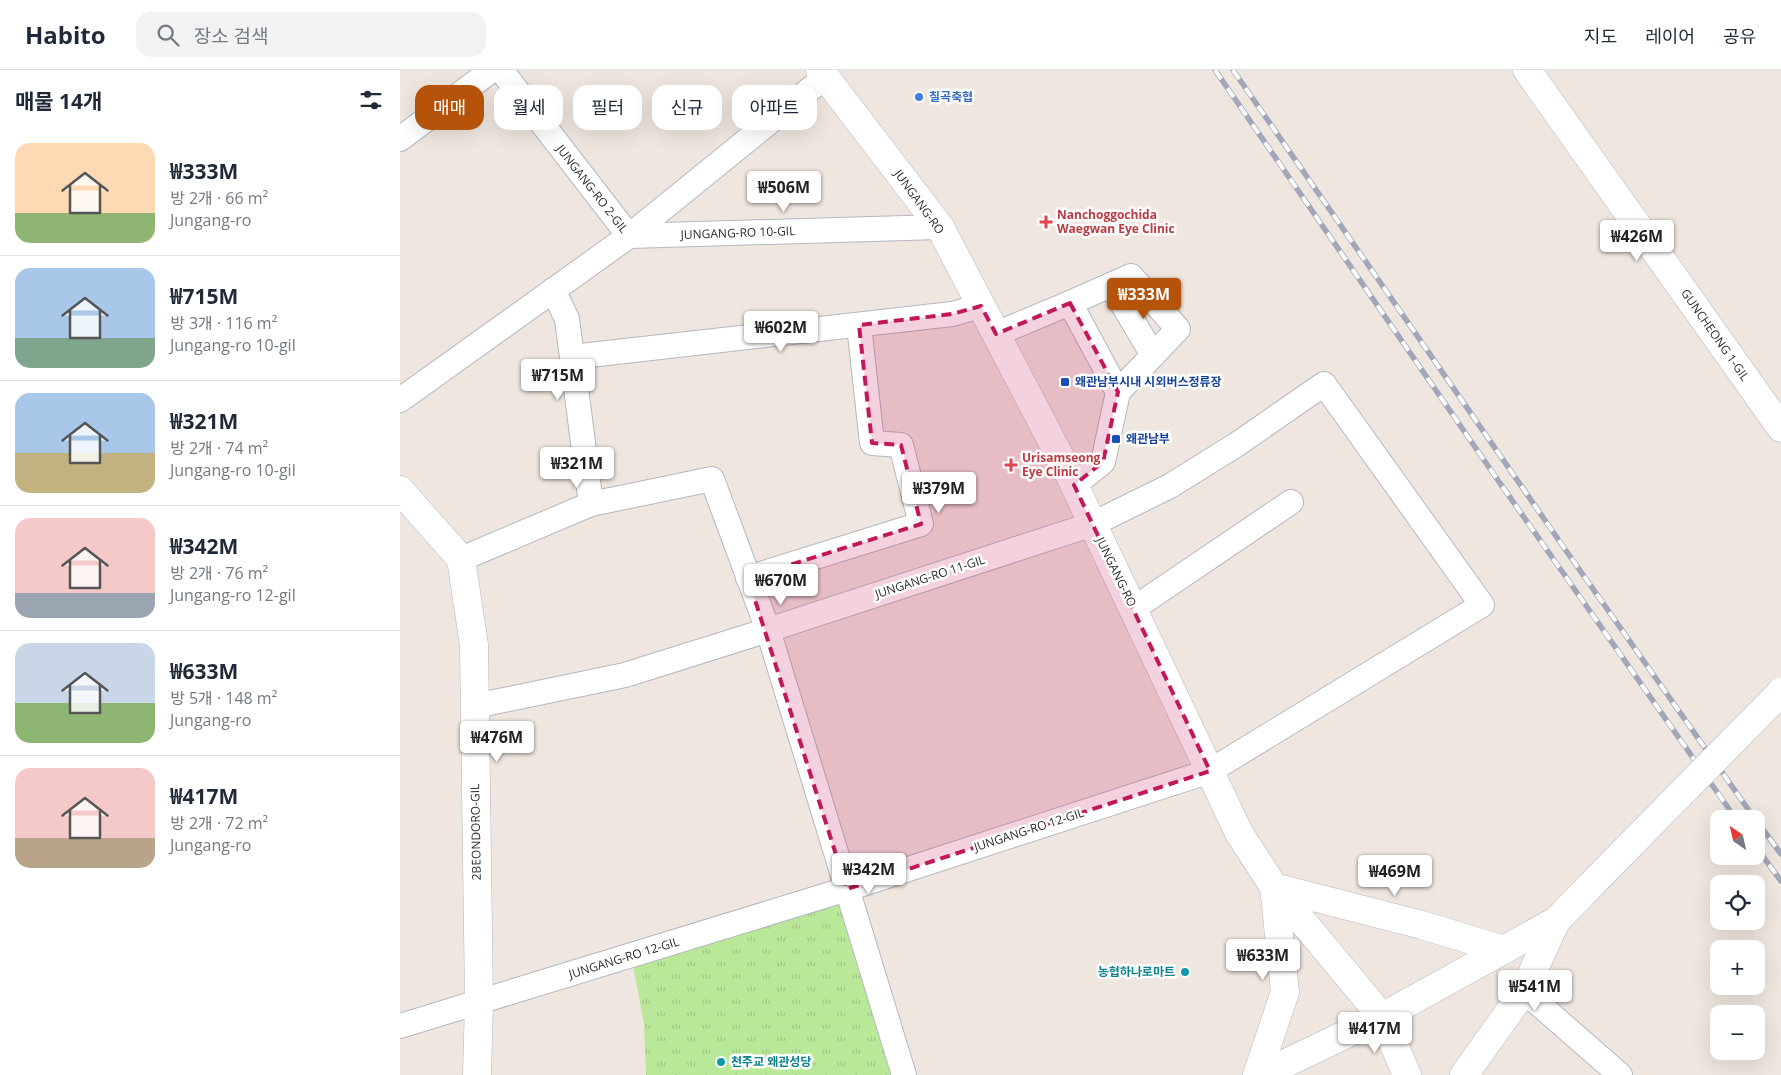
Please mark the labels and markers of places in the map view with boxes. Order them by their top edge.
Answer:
place label: 칠곡축협 [929,88,973,105]
marker: 칠곡축협 [913,91,925,103]
pin: ₩506M [749,170,819,213]
place label: Nanchoggochida Waegwan Eye Clinic [1057,206,1175,237]
marker: Nanchoggochida Waegwan Eye Clinic [1039,215,1053,229]
pin: ₩426M [1602,220,1672,262]
pin: ₩333M [1109,278,1179,320]
pin: ₩602M [746,310,816,353]
pin: ₩715M [523,358,593,401]
place label: 왜관남부시내 시외버스정류장 [1075,373,1222,390]
marker: 왜관남부시내 시외버스정류장 [1059,376,1071,388]
place label: 왜관남부 [1126,430,1170,447]
marker: 왜관남부 [1110,433,1122,445]
pin: ₩321M [542,446,612,489]
place label: Urisamseong Eye Clinic [1022,449,1101,480]
marker: Urisamseong Eye Clinic [1004,458,1018,472]
pin: ₩379M [904,472,974,514]
pin: ₩670M [746,564,816,606]
pin: ₩476M [462,720,532,763]
pin: ₩342M [834,852,904,895]
pin: ₩469M [1360,854,1430,897]
pin: ₩633M [1228,938,1298,981]
place label: 농협하나로마트 [1098,963,1175,980]
marker: 농협하나로마트 [1179,966,1191,978]
pin: ₩541M [1500,970,1570,1012]
pin: ₩417M [1340,1012,1410,1054]
place label: 천주교 왜관성당 [731,1053,811,1070]
marker: 천주교 왜관성당 [715,1056,727,1068]

